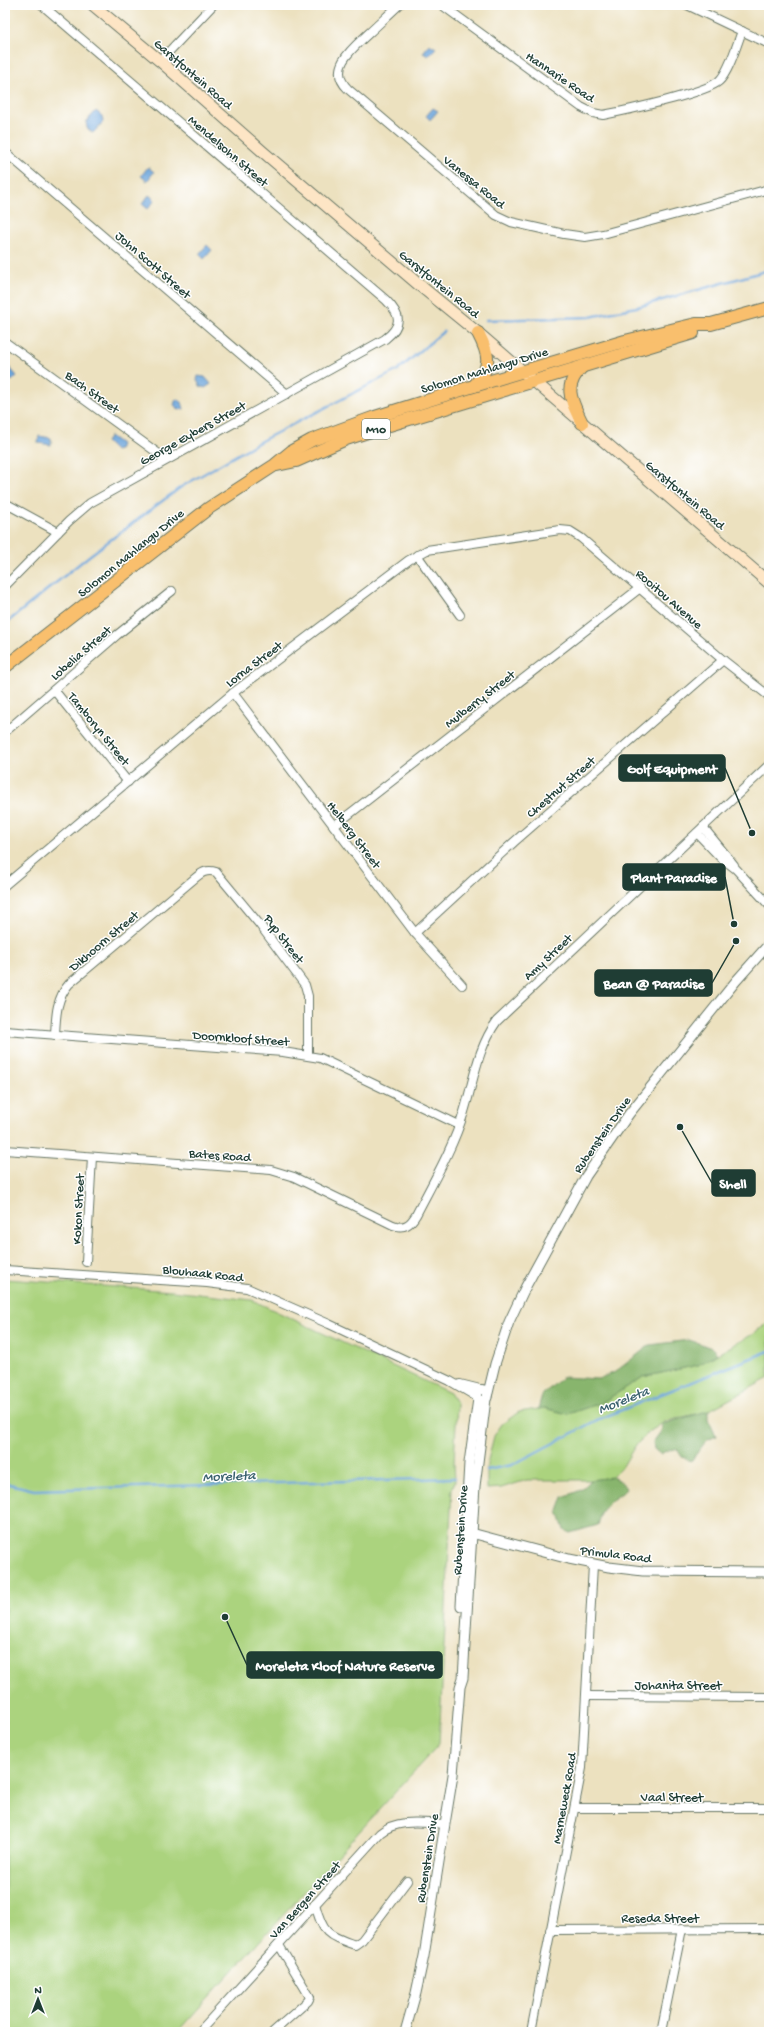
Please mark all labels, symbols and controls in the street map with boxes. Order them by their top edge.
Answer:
street label: Garstfontein Road [150,37,236,114]
street label: Hannarie Road [522,50,598,107]
street label: Mendelsohn Street [184,113,272,192]
street label: Vanessa Road [439,153,509,213]
street label: John Scott Street [111,229,195,304]
street label: Garstfontein Road [395,248,483,323]
street label: Solomon Mahlangu Drive [419,345,550,398]
street label: Bach Street [61,368,123,419]
street label: George Eybers Street [138,398,250,470]
road number: M10 [362,419,390,439]
street label: Garstfontein Road [641,458,728,535]
street label: Solomon Mahlangu Drive [76,506,188,601]
street label: Rooitou Avenue [632,567,705,633]
street label: Lobelia Street [48,622,116,684]
street label: Lorna Street [223,638,287,691]
street label: Mulberry Street [442,667,520,732]
street label: Tamboryn Street [63,689,133,771]
street label: Chestnut Street [524,753,600,822]
callout: Golf Equipment [619,755,725,781]
text: Golf Equipment [627,762,718,779]
street label: Helberg Street [323,799,384,873]
callout: Plant Paradise [623,864,725,890]
text: Plant Paradise [630,871,718,888]
street label: Dikhoorn Street [66,907,144,976]
street label: Pyp Street [259,911,307,968]
street label: Amy Street [521,930,577,984]
callout: Bean @ Paradise [595,970,712,996]
text: Bean @ Paradise [602,977,705,994]
street label: Doornkloof Street [191,1029,291,1050]
street label: Rubenstein Drive [571,1094,635,1177]
street label: Bates Road [187,1147,253,1166]
callout: Shell [712,1170,755,1196]
street label: Kokon Street [70,1172,89,1245]
text: Shell [719,1177,747,1194]
street label: Blouhaak Road [161,1263,245,1286]
water label: Moreleta [596,1383,653,1419]
water label: Moreleta [202,1468,257,1487]
street label: Rubenstein Drive [451,1485,472,1576]
street label: Primula Road [578,1544,653,1567]
callout: Moreleta Kloof Nature Reserve [247,1652,442,1678]
text: Moreleta Kloof Nature Reserve [255,1659,435,1676]
street label: Johanita Street [634,1679,723,1694]
street label: Marneweck Road [550,1750,581,1845]
street label: Vaal Street [640,1791,705,1806]
street label: Rubenstein Drive [414,1813,443,1904]
street label: Van Bergen Street [266,1857,346,1943]
street label: Reseda Street [621,1912,700,1927]
north arrow [18,1979,58,2019]
text: N [34,1985,42,1997]

